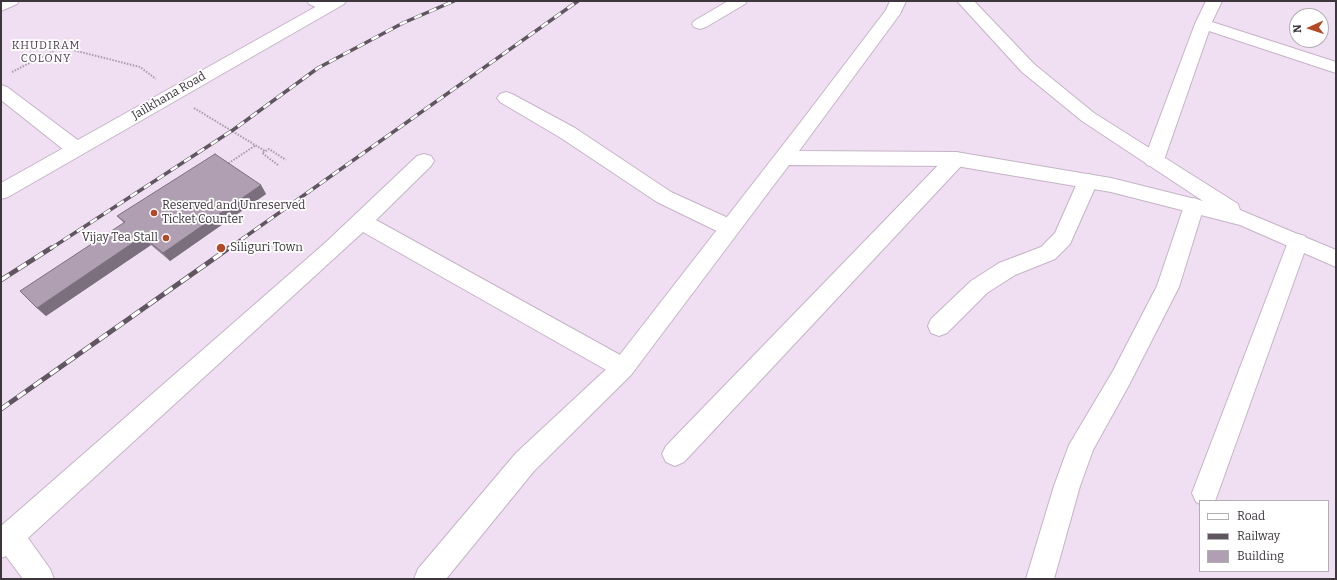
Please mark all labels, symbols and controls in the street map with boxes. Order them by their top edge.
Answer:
north arrow [1289,8,1329,48]
text: N [1291,24,1304,33]
district label: KHUDIRAM COLONY [12,39,80,65]
street label: Jailkhana Road [130,69,208,123]
place label: Reserved and Unreserved Ticket Counter [162,199,305,227]
marker: Reserved and Unreserved Ticket Counter [149,208,159,218]
place label: Vijay Tea Stall [82,231,158,245]
marker: Vijay Tea Stall [161,233,171,243]
place label: Siliguri Town [230,241,303,255]
marker: Siliguri Town [215,242,227,254]
legend [1199,500,1329,572]
text: Road [1237,509,1265,523]
text: Railway [1237,529,1280,543]
text: Building [1237,549,1284,563]

